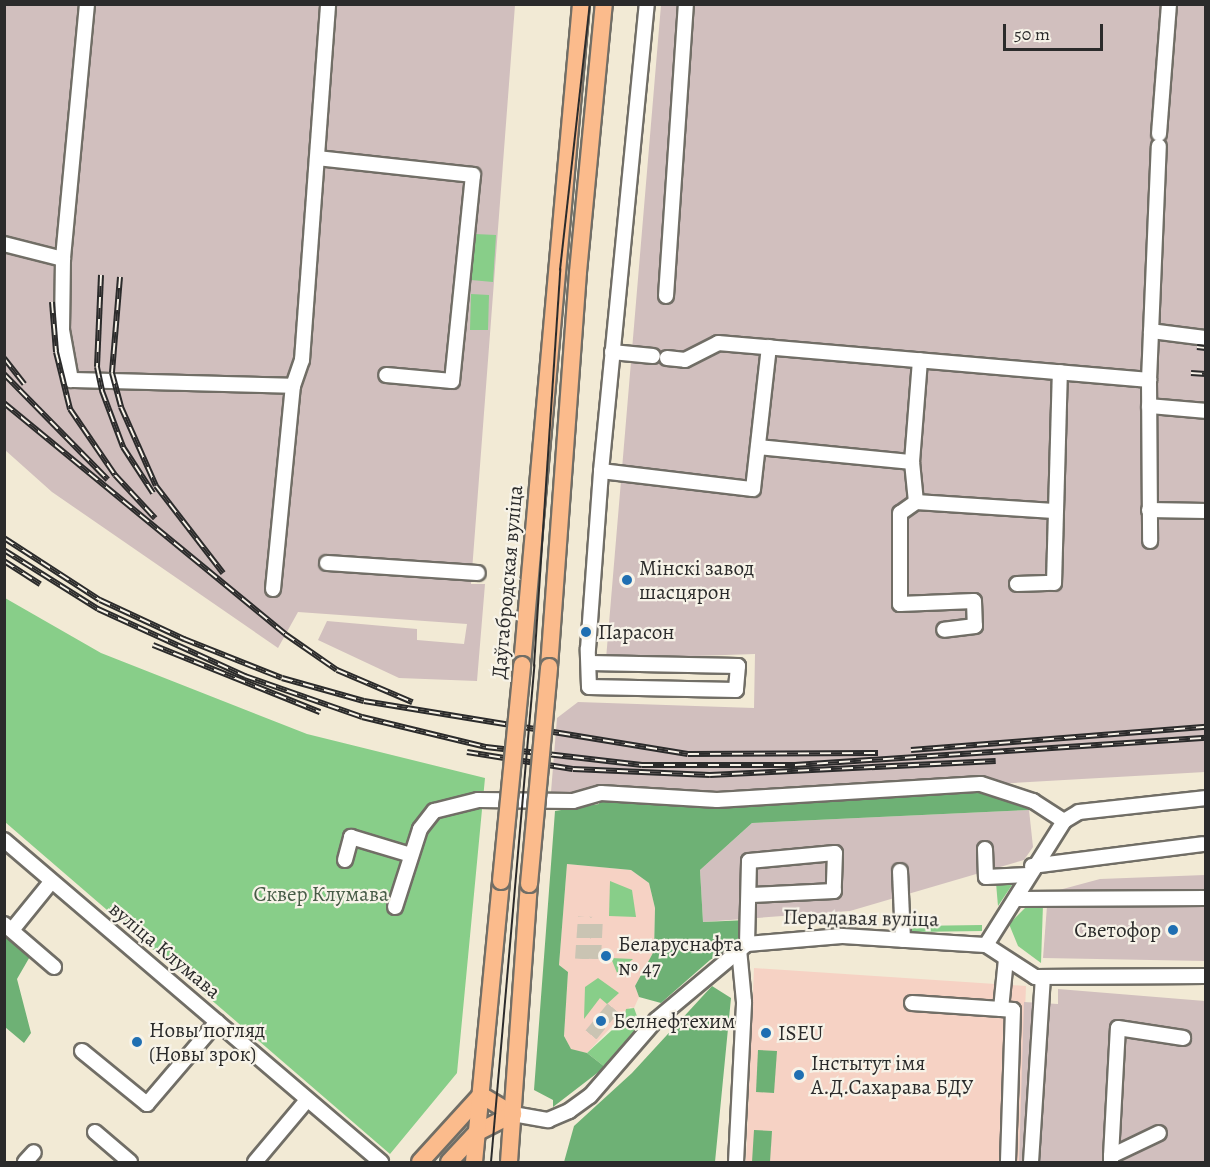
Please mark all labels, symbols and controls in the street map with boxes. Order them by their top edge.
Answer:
scale bar [1006,12,1106,50]
text: 50 m [1014,22,1050,46]
street label: Даўгабродская вуліца [486,484,528,680]
place label: Мінскі завод шасцярон [639,555,754,605]
marker: Мінскі завод шасцярон [620,573,634,587]
place label: Парасон [598,619,675,645]
marker: Парасон [579,625,593,639]
park label: Сквер Клумава [253,881,389,907]
street label: вуліца Клумава [104,896,226,1004]
street label: Перадавая вуліца [783,904,939,932]
place label: Светофор [1074,917,1161,943]
marker: Светофор [1166,923,1180,937]
place label: Беларуснафта № 47 [618,931,743,981]
marker: Беларуснафта № 47 [599,949,613,963]
place label: Белнефтехим [613,1008,735,1034]
marker: Белнефтехим [594,1014,608,1028]
place label: Новы погляд (Новы зрок) [149,1017,265,1067]
place label: ISEU [778,1020,823,1046]
marker: ISEU [759,1026,773,1040]
marker: Новы погляд (Новы зрок) [130,1035,144,1049]
place label: Інстытут імя А.Д.Сахарава БДУ [811,1050,973,1100]
marker: Інстытут імя А.Д.Сахарава БДУ [792,1068,806,1082]

